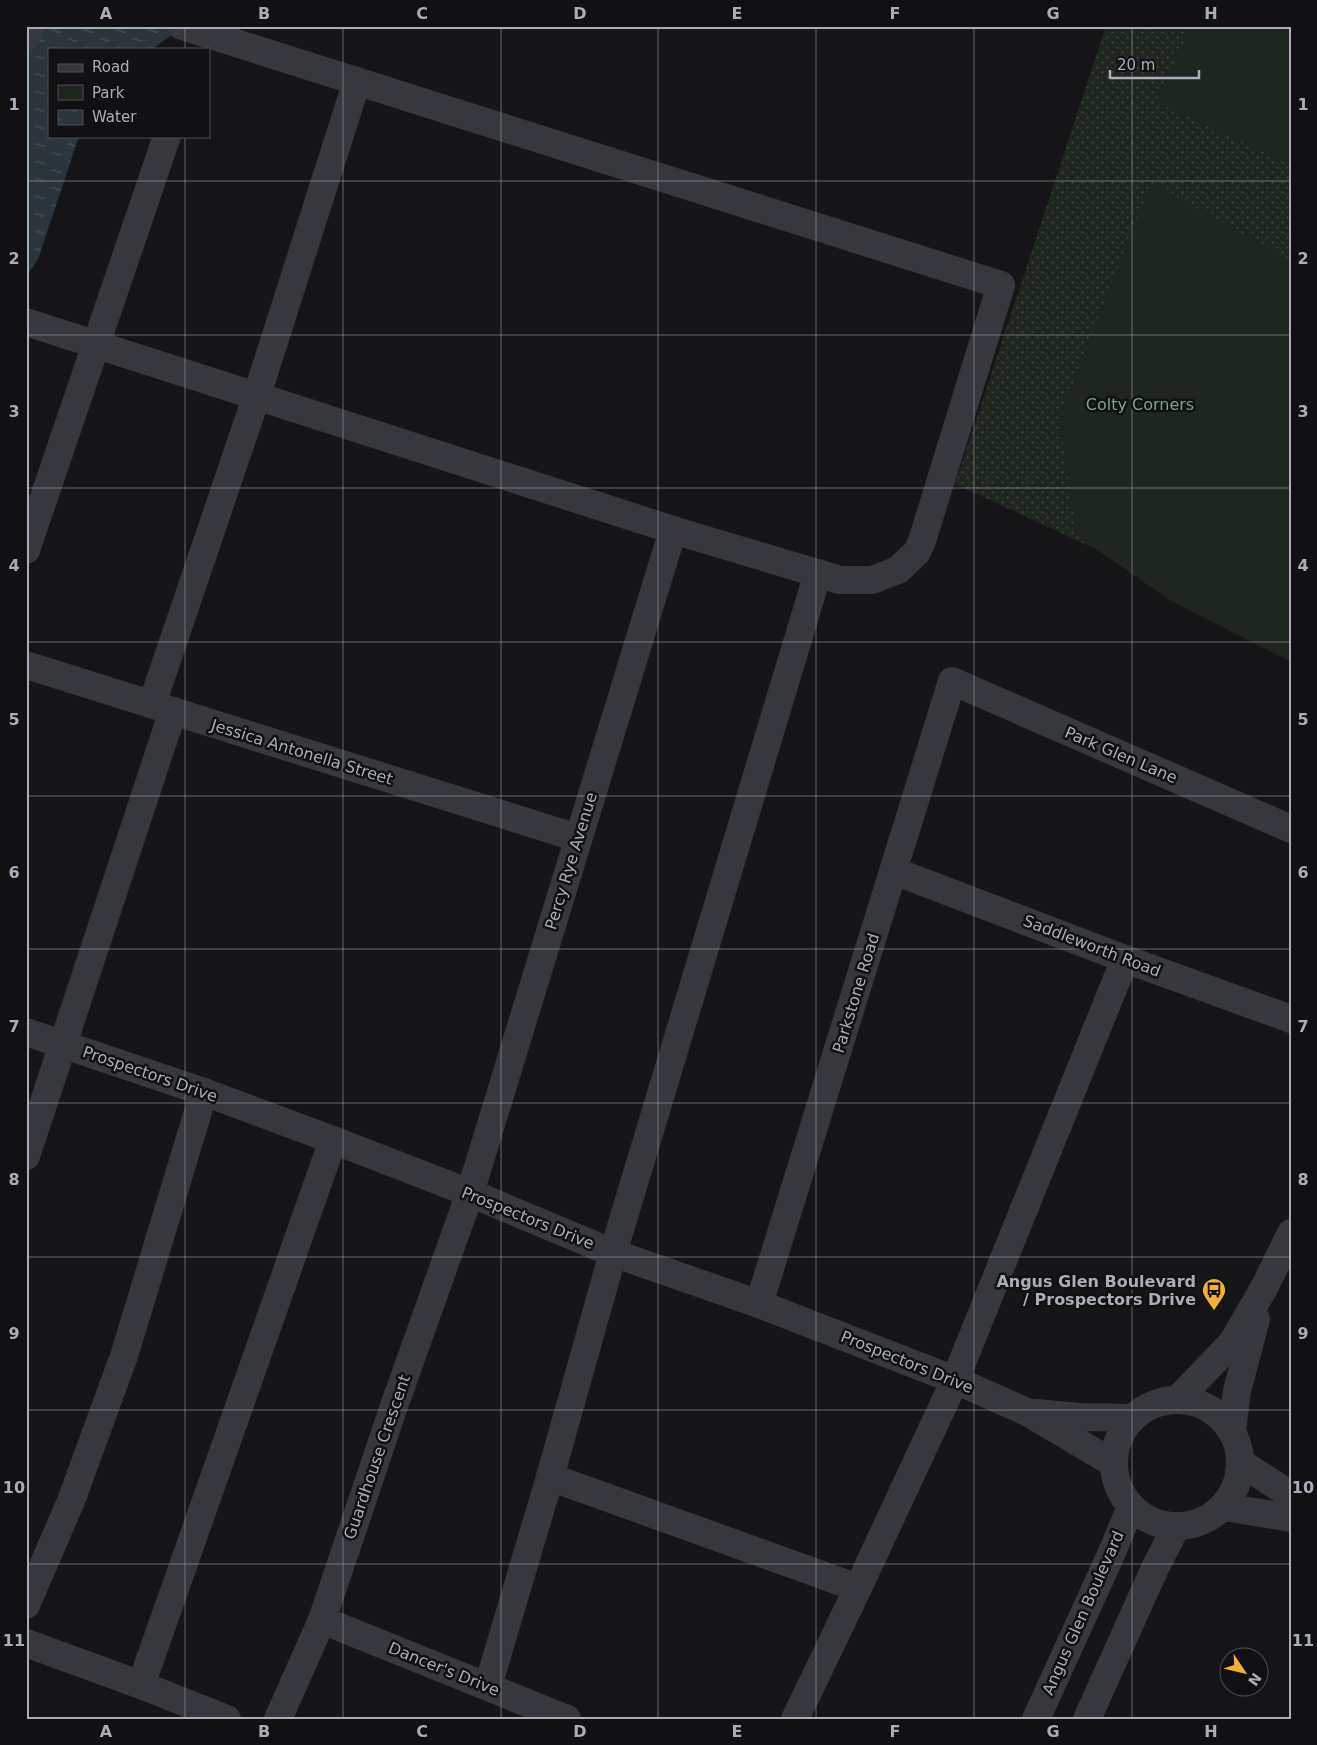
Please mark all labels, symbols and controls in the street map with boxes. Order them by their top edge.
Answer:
text: A [100,4,113,23]
text: B [258,4,270,23]
text: C [416,4,428,23]
text: D [573,4,587,23]
text: E [732,4,742,23]
text: F [890,4,900,23]
text: G [1046,4,1060,23]
text: H [1204,4,1218,23]
legend [48,48,210,138]
scale bar [1110,48,1198,80]
text: 20 m [1117,56,1155,74]
text: Road [92,58,130,76]
text: Park [92,84,125,102]
text: 1 [8,95,20,114]
text: 1 [1297,95,1309,114]
text: Water [92,108,137,126]
text: 2 [8,249,20,268]
text: 2 [1297,249,1309,268]
park label: Colty Corners [1086,395,1194,414]
text: 3 [8,402,20,421]
text: 3 [1297,402,1309,421]
text: 4 [8,556,20,575]
text: 4 [1297,556,1309,575]
text: 5 [8,710,20,729]
text: 5 [1297,710,1309,729]
street label: Jessica Antonella Street [208,715,395,789]
street label: Park Glen Lane [1062,723,1180,787]
street label: Percy Rye Avenue [541,790,601,932]
text: 6 [8,863,20,882]
text: 6 [1297,863,1309,882]
street label: Saddleworth Road [1021,911,1163,981]
street label: Parkstone Road [829,931,883,1055]
text: 7 [8,1017,20,1036]
text: 7 [1297,1017,1309,1036]
street label: Prospectors Drive [80,1042,220,1106]
text: 8 [8,1170,20,1189]
text: 8 [1297,1170,1309,1189]
street label: Prospectors Drive [459,1183,597,1253]
place label: Angus Glen Boulevard / Prospectors Drive [996,1272,1196,1309]
bus stop icon: Angus Glen Boulevard / Prospectors Drive [1201,1277,1227,1311]
text: 9 [8,1324,20,1343]
text: 9 [1297,1324,1309,1343]
street label: Prospectors Drive [838,1327,976,1397]
street label: Guardhouse Crescent [340,1372,414,1542]
text: 10 [3,1478,25,1497]
text: 10 [1292,1478,1314,1497]
street label: Angus Glen Boulevard [1038,1528,1128,1698]
text: 11 [3,1631,25,1650]
text: 11 [1292,1631,1314,1650]
street label: Dancer's Drive [386,1638,502,1700]
north arrow [1220,1648,1270,1698]
text: N [1245,1670,1265,1689]
text: A [100,1722,113,1741]
text: B [258,1722,270,1741]
text: C [416,1722,428,1741]
text: D [573,1722,587,1741]
text: E [732,1722,742,1741]
text: F [890,1722,900,1741]
text: G [1046,1722,1060,1741]
text: H [1204,1722,1218,1741]

